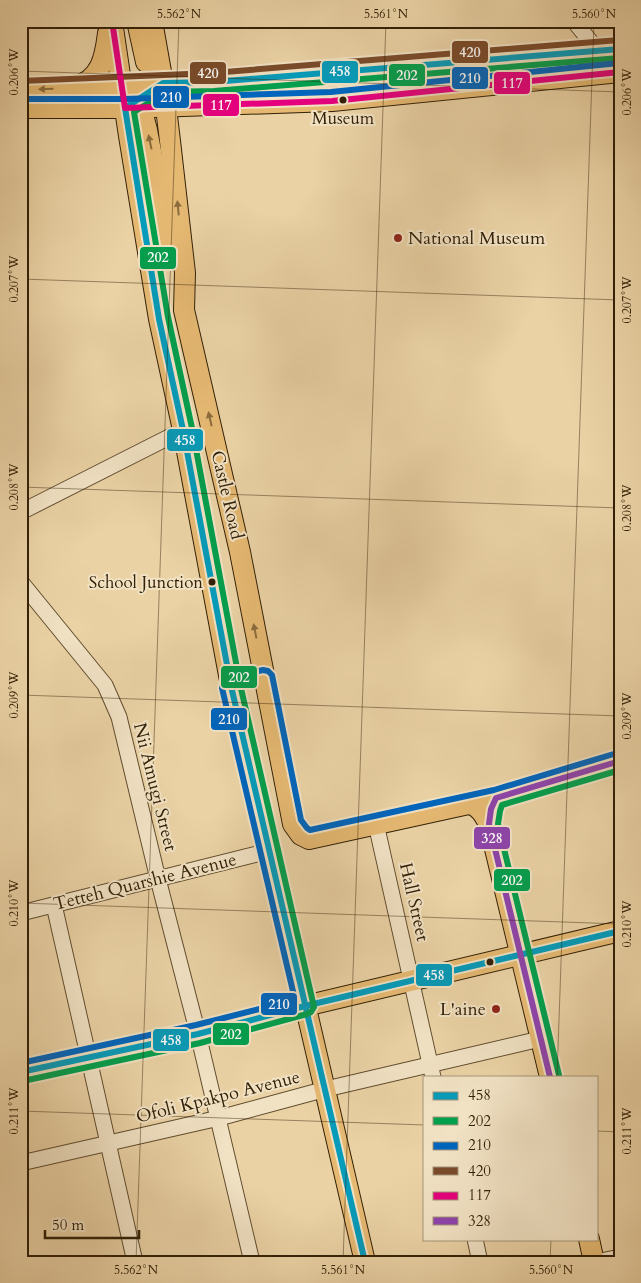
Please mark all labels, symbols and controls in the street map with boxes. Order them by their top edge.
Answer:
text: 5.562°N [157,6,202,22]
text: 5.561°N [364,6,409,22]
text: 5.560°N [572,6,617,22]
line badge: 420 [451,40,489,64]
text: 420 [459,43,481,62]
text: 0.206°W [6,48,22,96]
line badge: 458 [321,60,359,84]
line badge: 420 [189,61,227,85]
text: 458 [329,62,351,81]
line badge: 202 [388,63,426,87]
text: 420 [197,64,219,83]
text: 202 [396,66,418,85]
line badge: 210 [451,66,489,90]
text: 0.206°W [619,68,635,116]
text: 210 [459,69,481,88]
line badge: 117 [493,71,531,95]
text: 117 [501,74,523,93]
one-way arrow [38,85,54,93]
line badge: 210 [152,85,190,109]
text: 210 [160,88,182,107]
line badge: 117 [202,93,240,117]
marker: Museum [338,95,348,105]
text: 117 [210,96,232,115]
place label: Museum [312,107,375,130]
one-way arrow [146,135,154,150]
one-way arrow [174,200,182,216]
place label: National Museum [408,226,546,251]
marker: National Museum [392,232,404,244]
line badge: 202 [139,246,177,270]
text: 202 [147,248,169,267]
text: 0.207°W [6,255,22,303]
text: 0.207°W [619,276,635,324]
one-way arrow [206,412,214,427]
line badge: 458 [166,428,204,452]
text: 458 [174,431,196,450]
street label: Castle Road [205,448,249,542]
text: 0.208°W [6,463,22,511]
text: 0.208°W [619,484,635,532]
place label: School Junction [89,571,203,594]
marker: School Junction [207,577,217,587]
one-way arrow [251,624,259,639]
line badge: 202 [220,665,258,689]
text: 202 [228,668,250,687]
text: 0.209°W [6,671,22,719]
text: 0.209°W [619,692,635,740]
line badge: 210 [210,707,248,731]
text: 210 [218,710,240,729]
street label: Nii Amugi Street [127,720,183,854]
line badge: 328 [473,826,511,850]
text: 328 [481,829,503,848]
street label: Tetteh Quarshie Avenue [51,847,239,917]
street label: Hall Street [393,860,435,944]
line badge: 202 [493,868,531,892]
text: 202 [501,871,523,890]
text: 0.210°W [6,879,22,927]
text: 0.210°W [619,900,635,948]
unlabelled marker [485,957,495,967]
line badge: 458 [415,963,453,987]
text: 458 [423,966,445,985]
line badge: 210 [260,992,298,1016]
text: 210 [268,995,290,1014]
place label: L'aine [440,997,486,1022]
marker: L'aine [490,1003,502,1015]
line badge: 202 [212,1022,250,1046]
text: 202 [220,1025,242,1044]
line badge: 458 [152,1028,190,1052]
text: 458 [160,1031,182,1050]
street label: Ofoli Kpakpo Avenue [133,1065,303,1129]
legend [423,1076,598,1240]
text: 458 [468,1085,491,1105]
text: 0.211°W [6,1087,22,1135]
text: 0.211°W [619,1107,635,1155]
text: 202 [468,1111,491,1131]
text: 210 [468,1135,491,1155]
text: 420 [468,1161,491,1181]
text: 117 [468,1185,491,1205]
scale bar [45,1208,139,1240]
text: 328 [468,1211,491,1231]
text: 50 m [52,1215,84,1235]
text: 5.562°N [114,1262,159,1278]
text: 5.561°N [321,1262,366,1278]
text: 5.560°N [529,1262,574,1278]

